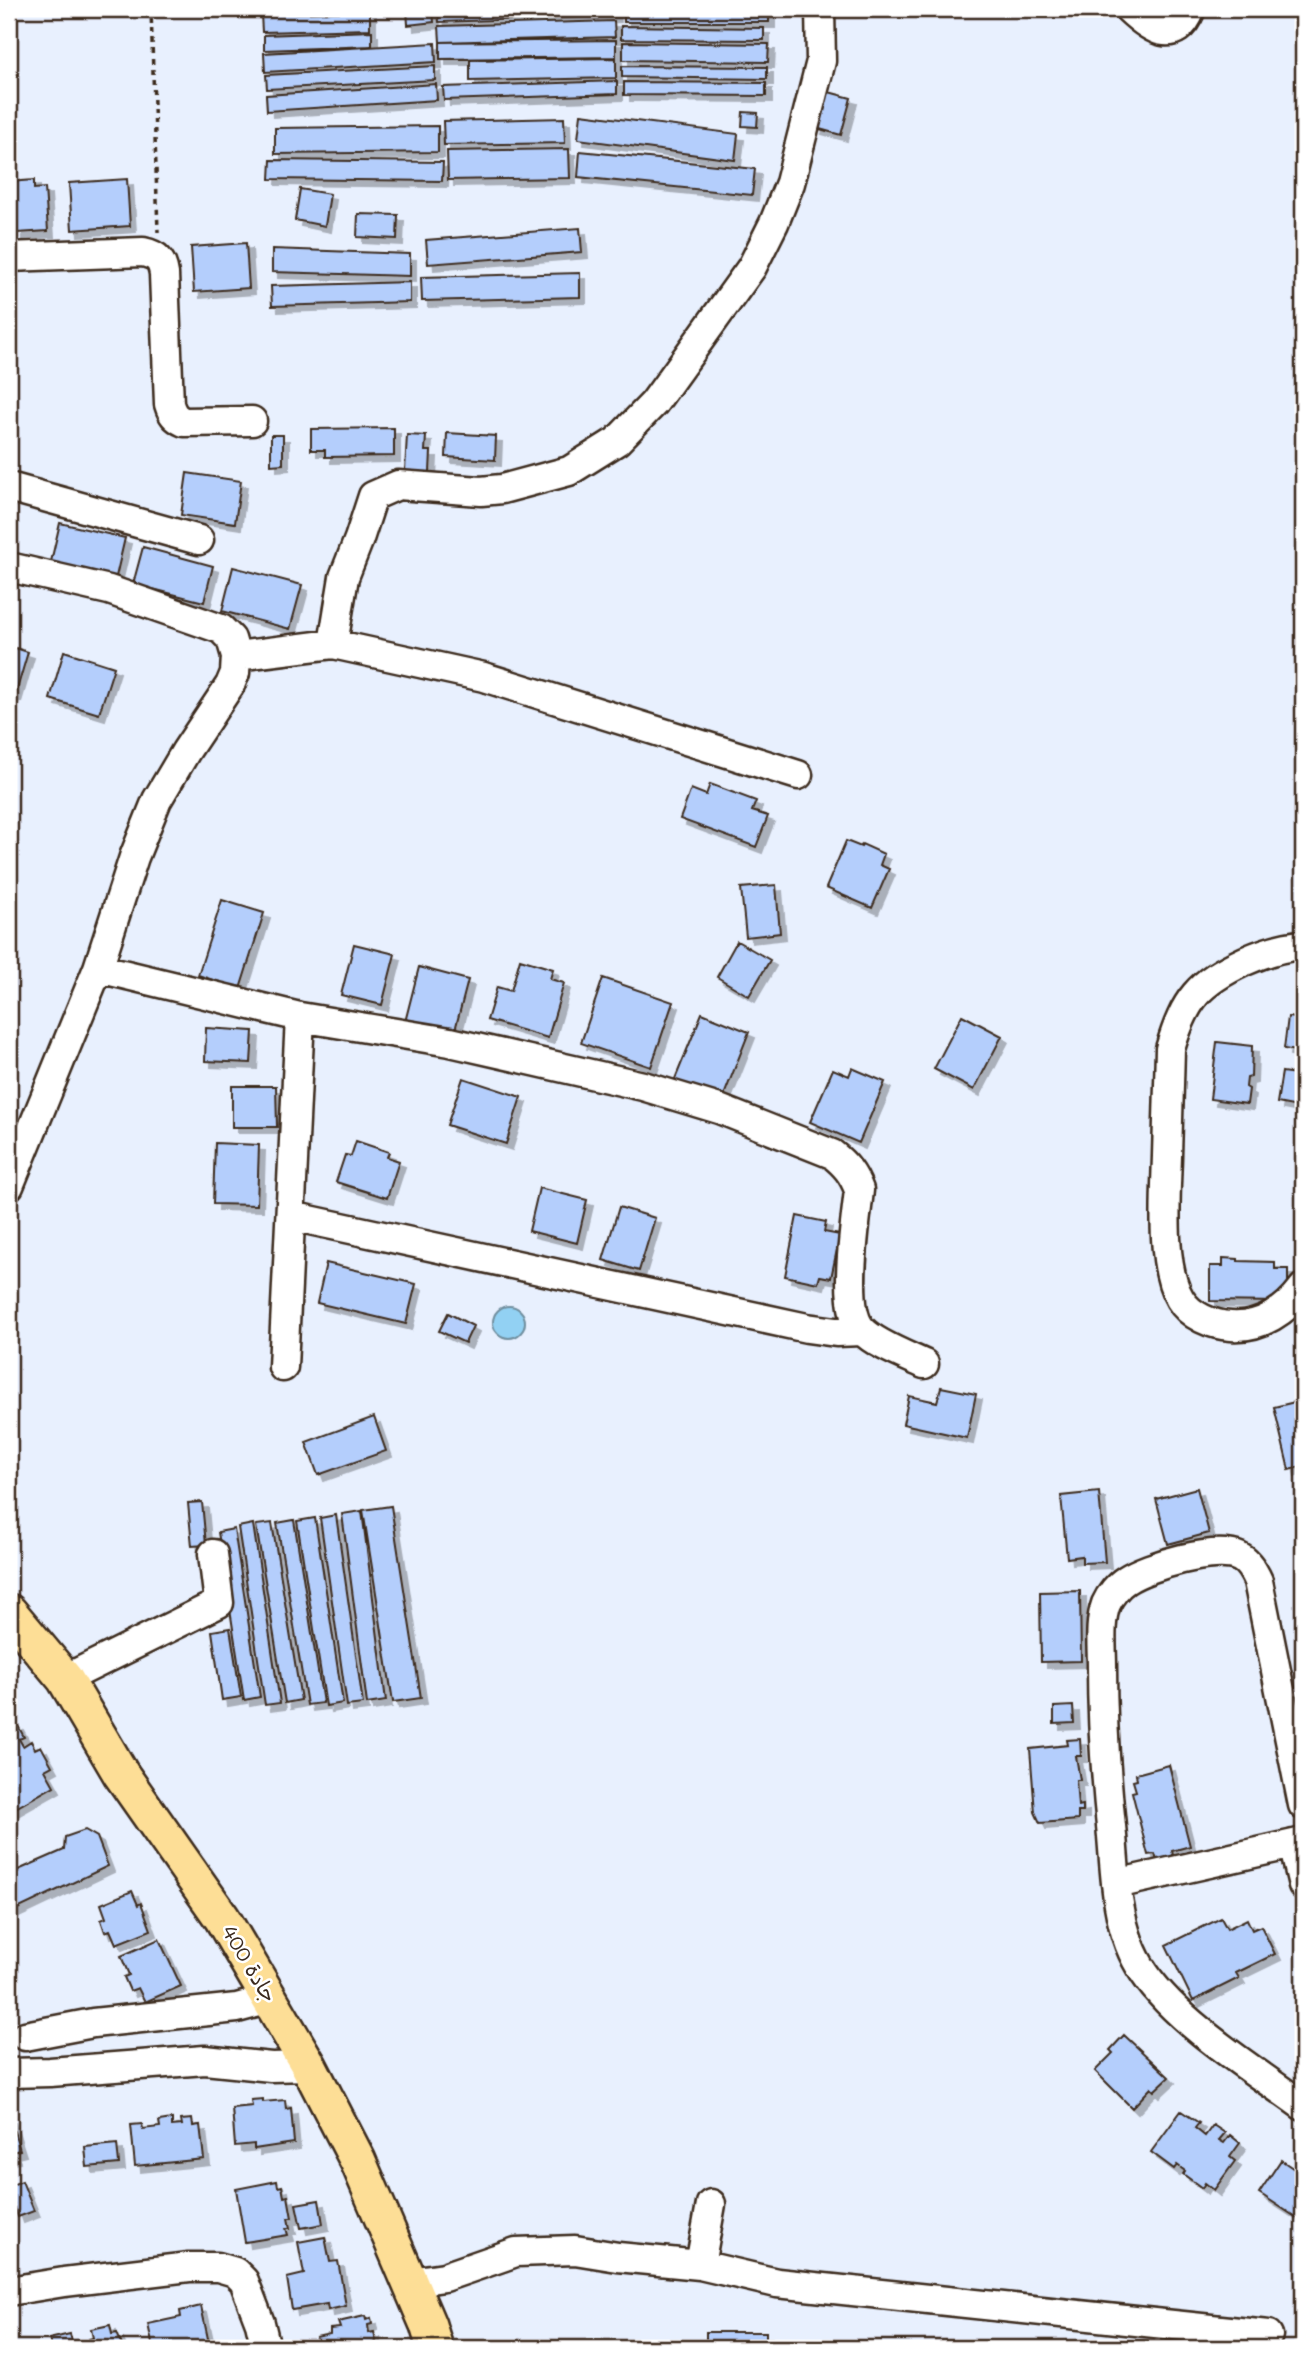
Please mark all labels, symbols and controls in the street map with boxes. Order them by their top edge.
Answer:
street label: جادة 400 [217,1919,284,2007]

